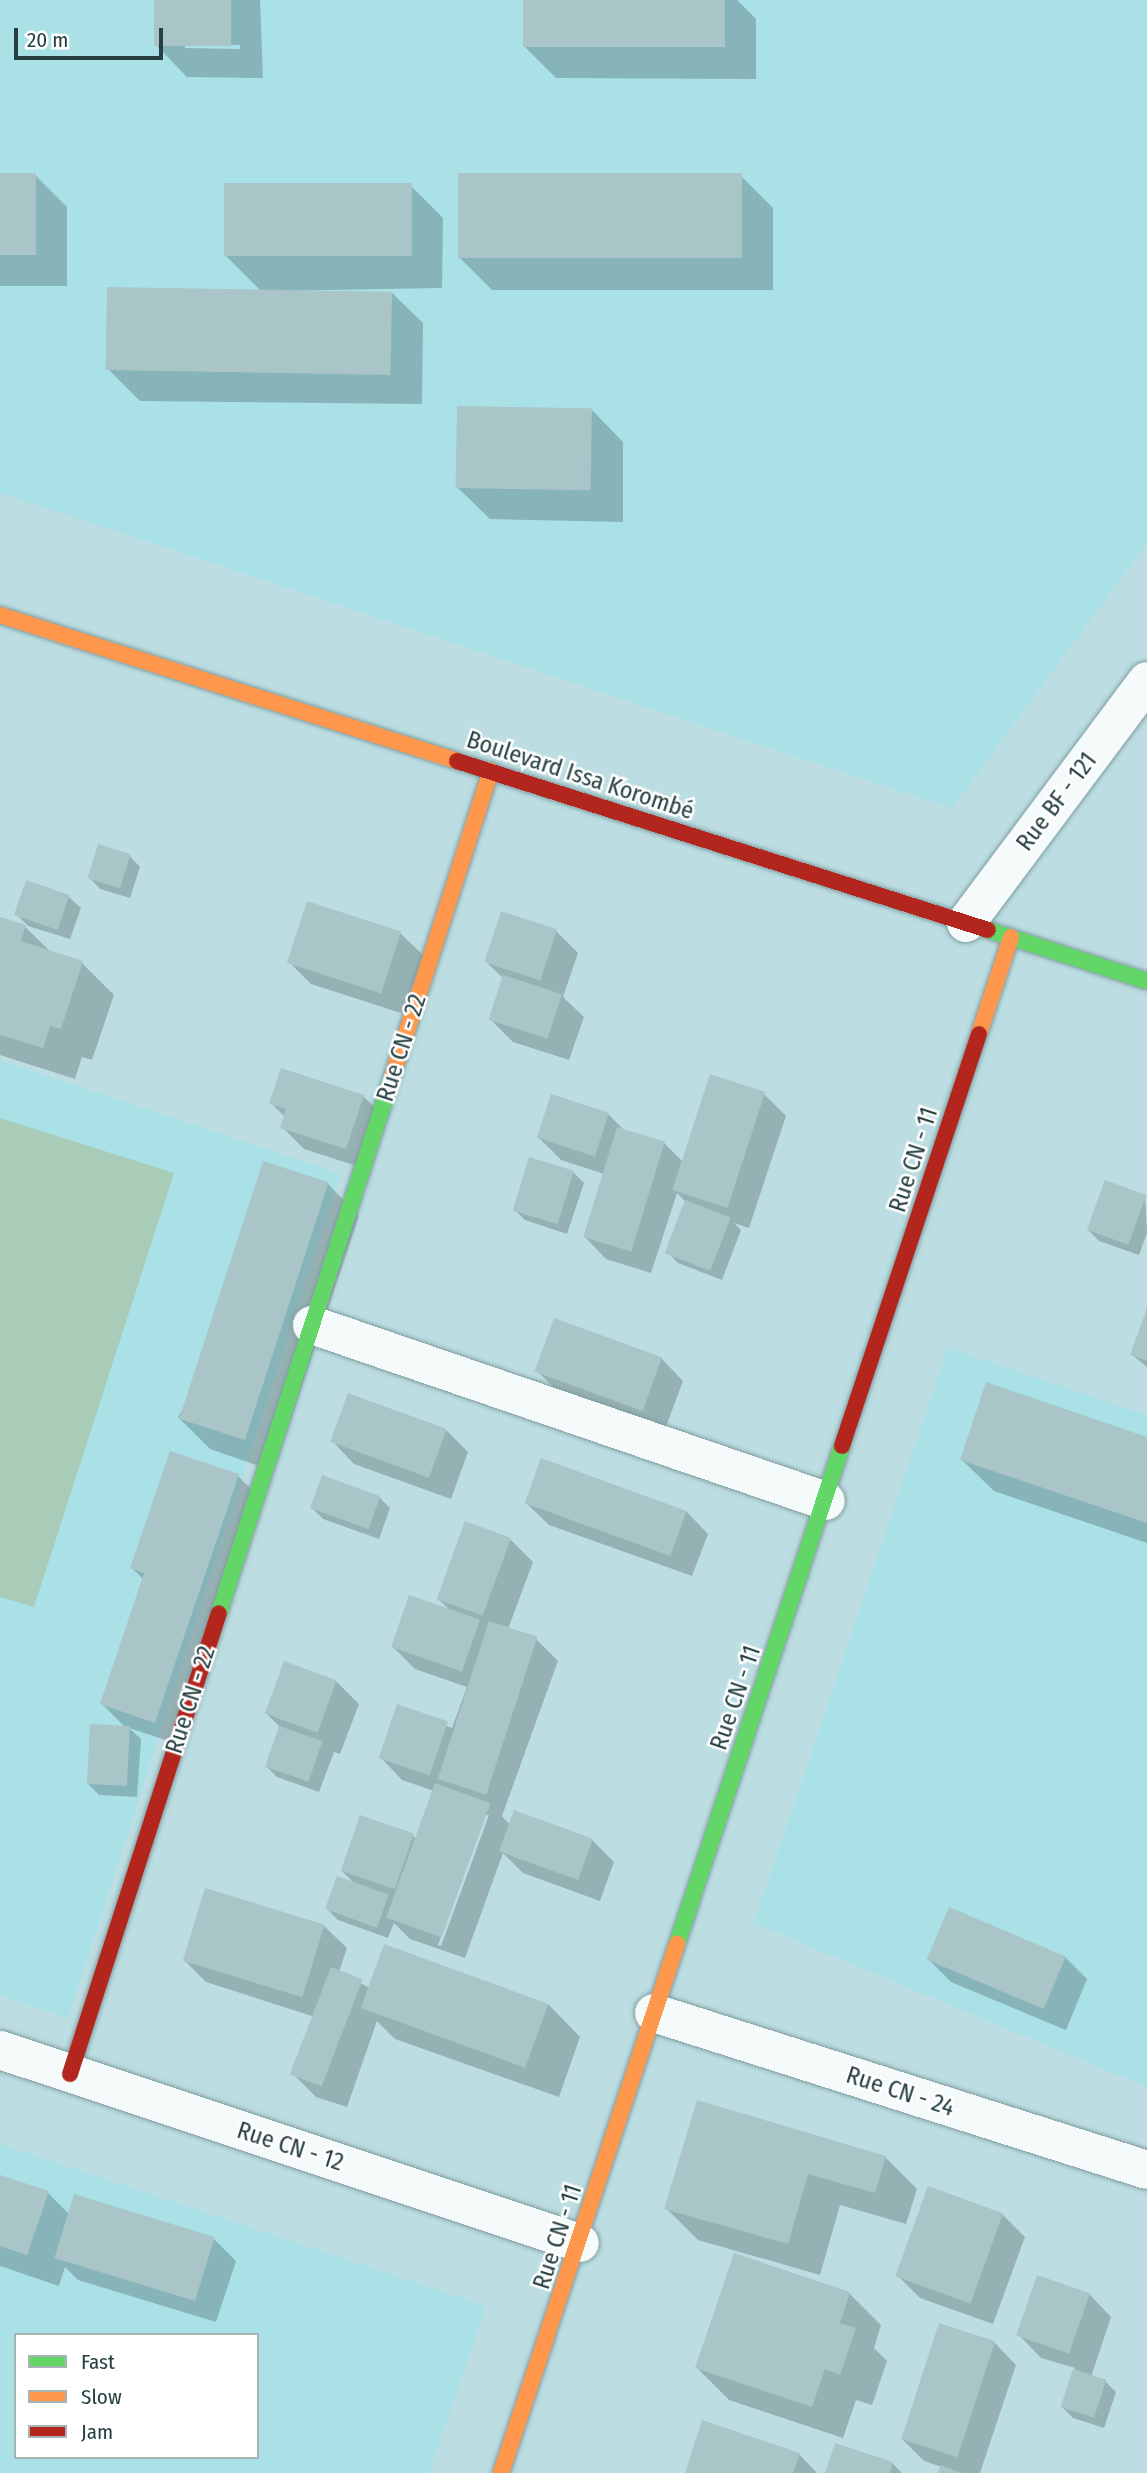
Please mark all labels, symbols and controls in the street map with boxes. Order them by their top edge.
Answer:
scale bar [18,14,166,58]
text: 20 m [27,27,68,53]
street label: Boulevard Issa Korombé [463,726,697,826]
street label: Rue BF - 121 [1011,747,1103,857]
street label: Rue CN - 22 [371,991,433,1105]
street label: Rue CN - 11 [884,1104,944,1216]
street label: Rue CN - 11 [705,1642,767,1754]
street label: Rue CN - 22 [160,1643,222,1757]
street label: Rue CN - 24 [842,2061,958,2123]
street label: Rue CN - 12 [233,2116,347,2178]
street label: Rue CN - 11 [528,2181,588,2293]
legend [14,2333,259,2459]
text: Fast [81,2349,115,2375]
text: Slow [81,2384,122,2410]
text: Jam [81,2419,113,2445]

